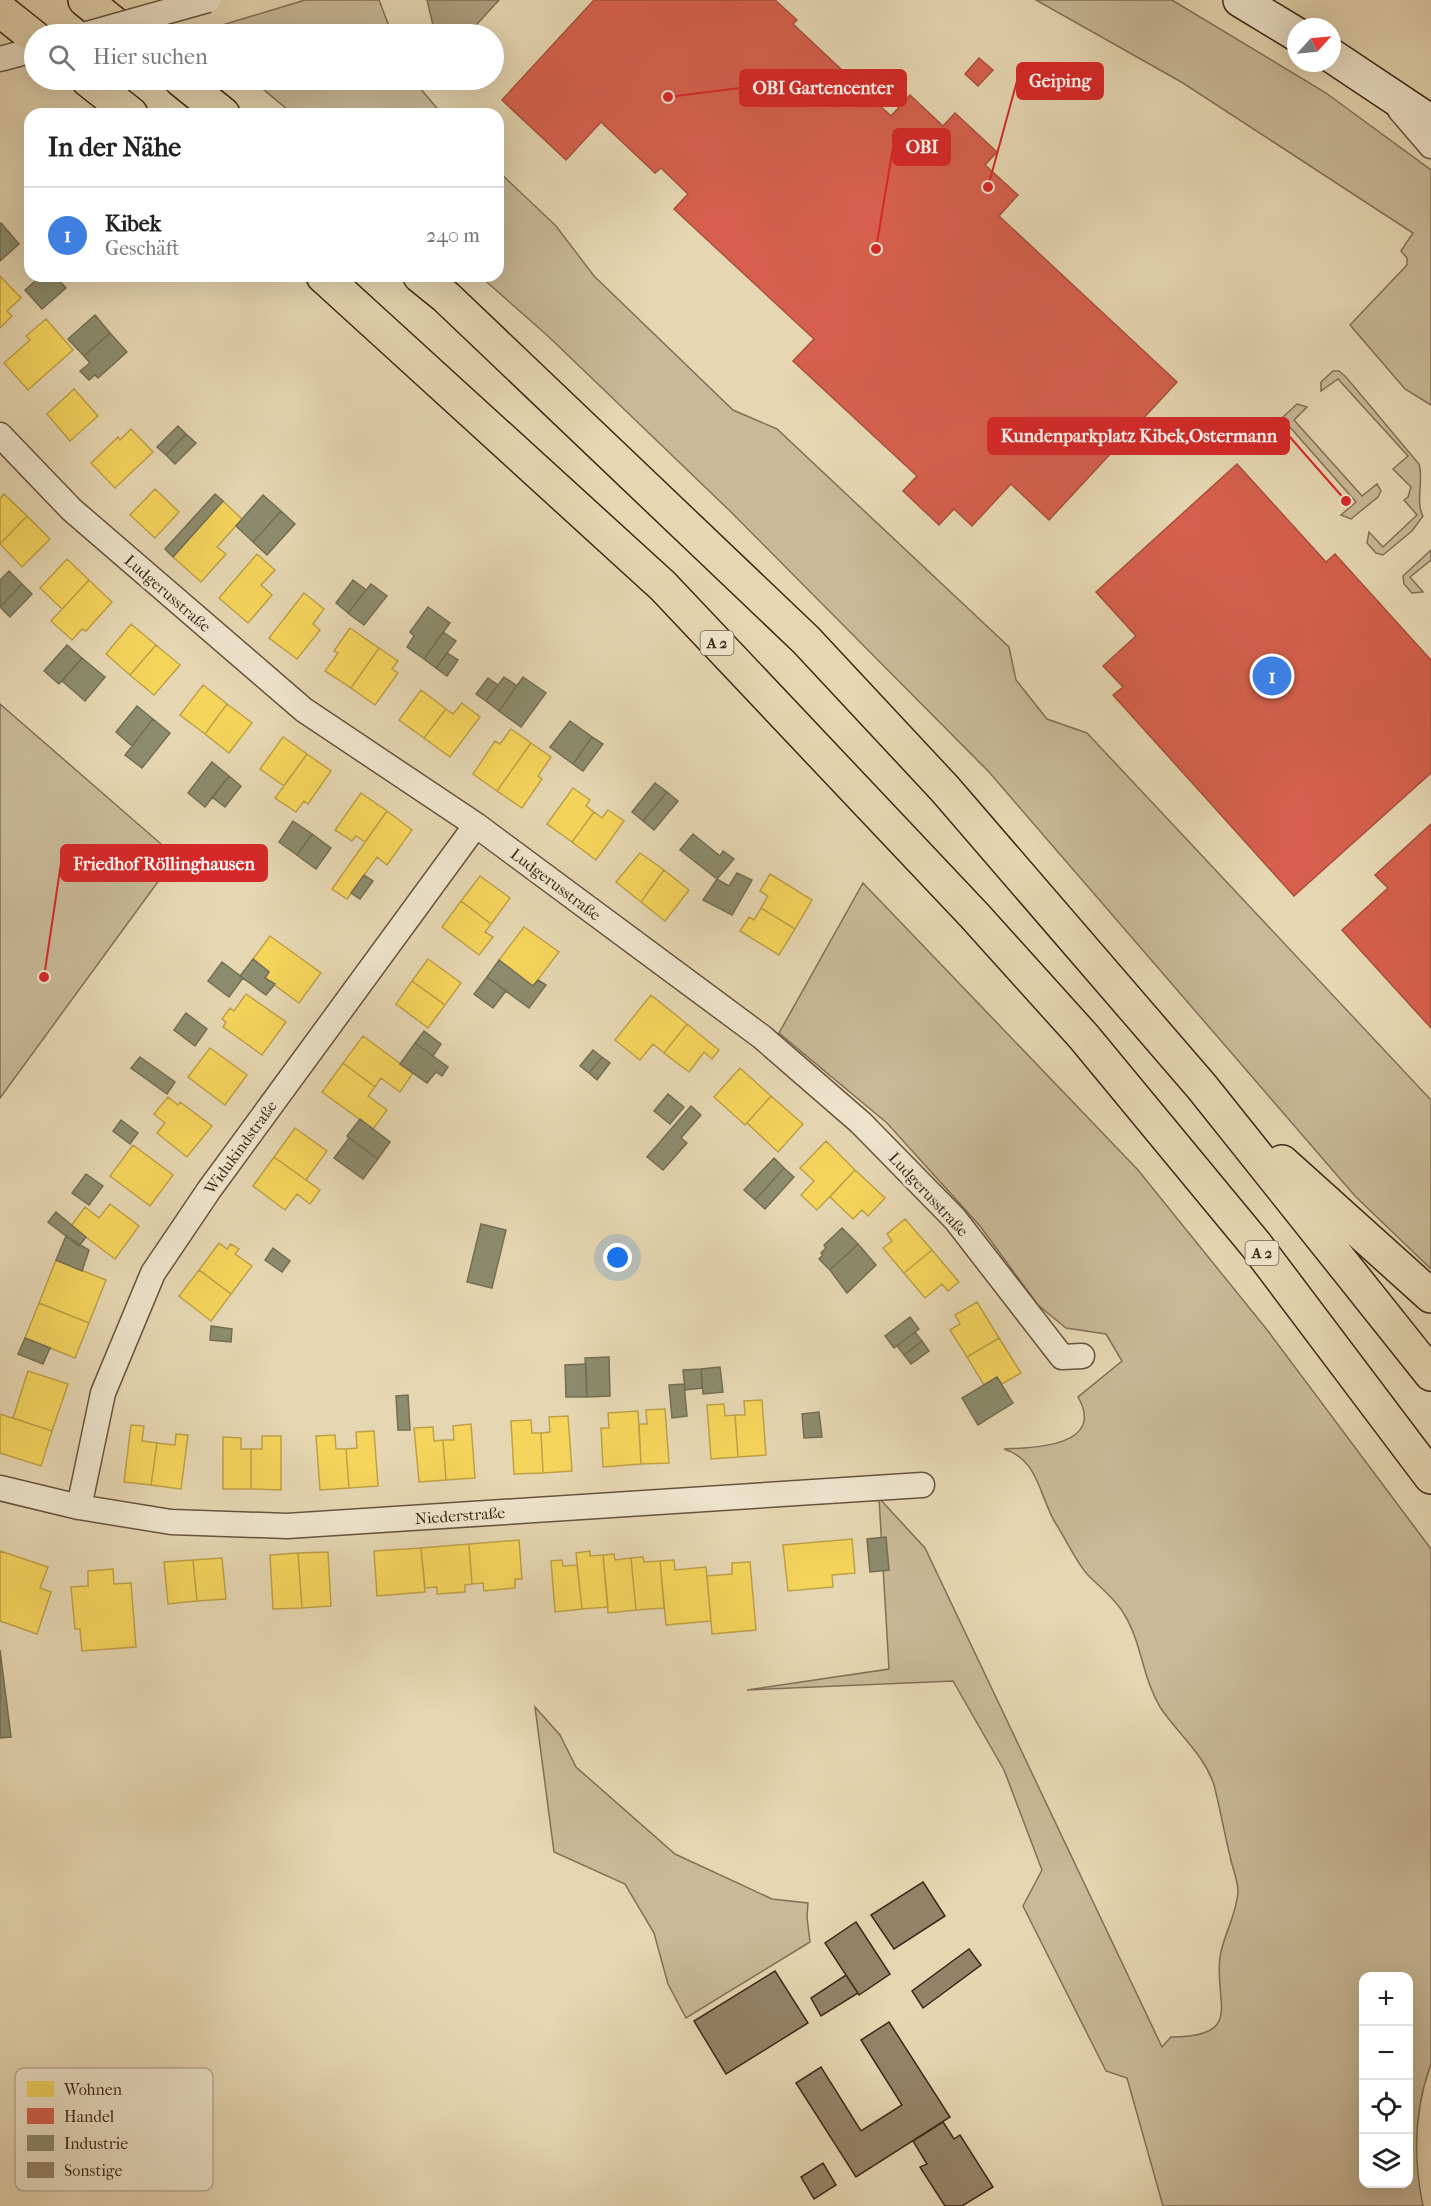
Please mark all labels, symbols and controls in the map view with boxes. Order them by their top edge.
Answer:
north arrow [1287,18,1341,72]
search box [24,24,504,90]
icon: search [45,41,78,74]
text: Hier suchen [93,44,208,70]
callout: Geiping [1017,63,1103,99]
callout: OBI Gartencenter [740,70,906,106]
text: Geiping [1029,71,1092,92]
text: OBI Gartencenter [752,78,894,99]
callout: OBI [893,129,950,165]
text: In der Nähe [48,132,181,163]
text: OBI [906,137,938,158]
text: Kibek [105,211,161,237]
text: 1 [64,224,71,247]
text: 240 m [426,224,480,247]
text: Geschäft [105,237,179,260]
callout: Kundenparkplatz Kibek,Ostermann [988,418,1289,454]
text: Kundenparkplatz Kibek,Ostermann [1001,426,1278,447]
street label: Ludgerusstraße [121,551,215,636]
road number: A 2 [700,631,734,655]
pin: 1 [1252,654,1292,698]
street label: Ludgerusstraße [507,844,605,925]
callout: Friedhof Röllinghausen [61,845,267,881]
text: Friedhof Röllinghausen [72,854,255,875]
street label: Widukindstraße [199,1097,281,1199]
street label: Ludgerusstraße [885,1148,973,1240]
road number: A 2 [1246,1241,1278,1265]
your location [603,1243,632,1272]
street label: Niederstraße [414,1503,506,1528]
map controls [1359,1972,1413,2188]
button: + [1359,1972,1413,2026]
button: − [1359,2026,1413,2080]
legend [15,2068,213,2191]
text: Wohnen [63,2080,123,2099]
button: locate [1359,2080,1413,2134]
text: Handel [64,2107,115,2126]
text: Industrie [64,2134,128,2153]
button: layers [1359,2134,1413,2188]
text: Sonstige [64,2161,122,2180]

